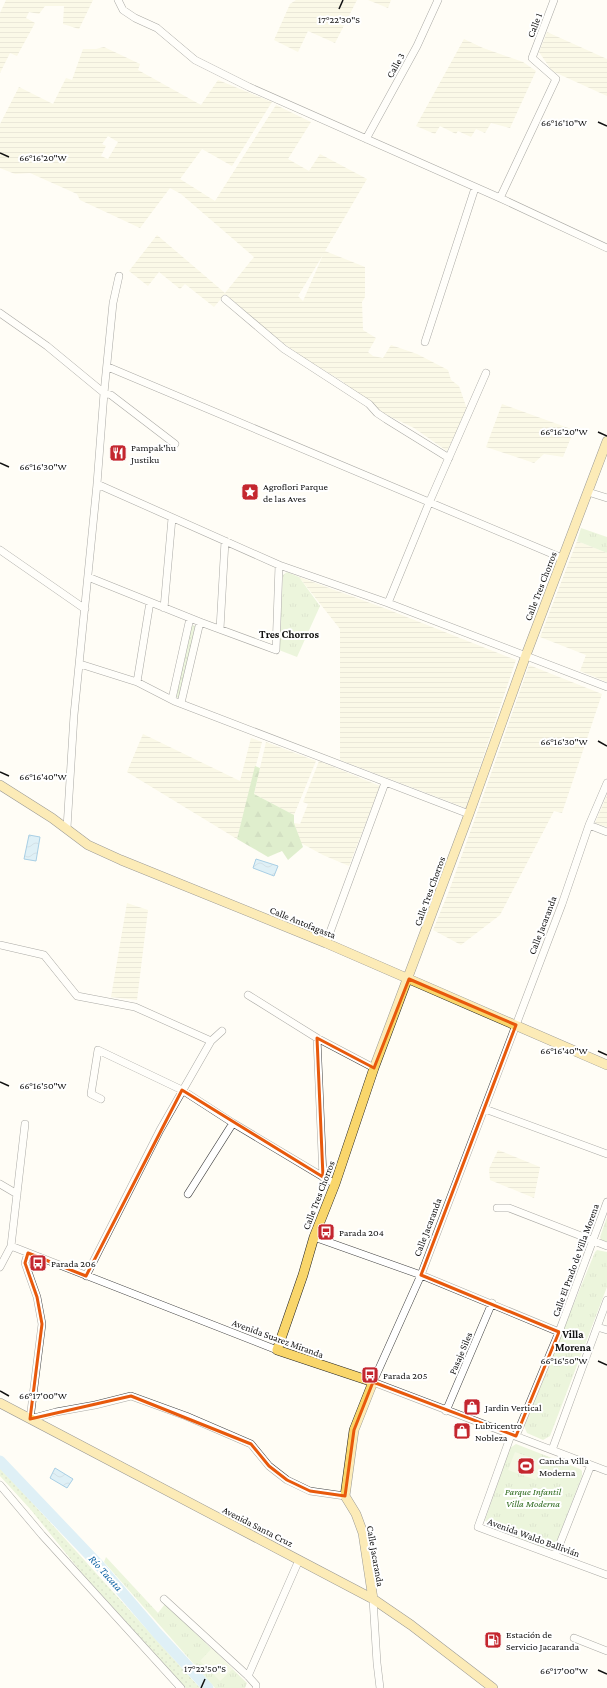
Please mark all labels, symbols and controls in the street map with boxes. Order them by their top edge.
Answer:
street label: Calle 1 [525,11,544,39]
text: 17°22'30"S [318,14,360,25]
street label: Calle 3 [384,51,407,80]
text: 66°16'10"W [541,117,588,128]
text: 66°16'20"W [19,152,68,163]
text: 66°16'20"W [540,426,589,437]
place label: Pampak'hu Justiku [130,442,177,465]
restaurant icon: Pampak'hu Justiku [108,443,128,463]
text: 66°16'30"W [19,461,67,472]
place label: Agroflori Parque de las Aves [263,481,328,504]
place icon: Agroflori Parque de las Aves [240,482,260,502]
street label: Calle Tres Chorros [522,550,559,622]
district label: Tres Chorros [259,628,319,640]
text: 66°16'30"W [540,736,588,747]
text: 66°16'40"W [19,771,67,782]
street label: Calle Tres Chorros [412,855,447,927]
street label: Calle Jacaranda [526,894,559,956]
street label: Calle Antofagasta [268,904,338,941]
text: 66°16'40"W [540,1045,588,1056]
text: 66°16'50"W [19,1080,67,1091]
street label: Calle Tres Chorros [300,1159,337,1231]
street label: Calle Jacaranda [411,1196,444,1258]
street label: Calle El Prado de Villa Morena [550,1202,601,1318]
bus stop icon: Parada 204 [316,1222,336,1242]
place label: Parada 204 [339,1227,384,1238]
bus stop icon: Parada 206 [28,1253,48,1273]
place label: Parada 206 [51,1258,96,1269]
street label: Avenida Suarez Miranda [230,1317,326,1360]
district label: Villa Morena [555,1328,592,1353]
street label: Pasaje Siles [447,1330,475,1376]
text: 66°16'50"W [540,1355,588,1366]
bus stop icon: Parada 205 [360,1365,380,1385]
place label: Parada 205 [383,1370,428,1381]
text: 66°17'00"W [19,1390,68,1401]
shop icon: Jardin Vertical [462,1397,482,1417]
place label: Jardin Vertical [484,1402,542,1413]
place label: Lubricentro Nobleza [475,1420,522,1443]
shop icon: Lubricentro Nobleza [452,1421,472,1441]
place label: Cancha Villa Moderna [539,1455,589,1478]
sports icon: Cancha Villa Moderna [516,1456,536,1476]
park label: Parque Infantil Villa Moderna [505,1486,562,1509]
street label: Avenida Santa Cruz [221,1504,295,1549]
street label: Avenida Waldo Ballivián [486,1516,582,1560]
street label: Calle Jacaranda [365,1525,386,1588]
water label: Río Tacata [87,1553,125,1593]
place label: Estación de Servicio Jacaranda [506,1629,579,1652]
fuel station icon: Estación de Servicio Jacaranda [483,1630,503,1650]
text: 17°22'50"S [184,1663,226,1674]
text: 66°17'00"W [540,1665,589,1676]

